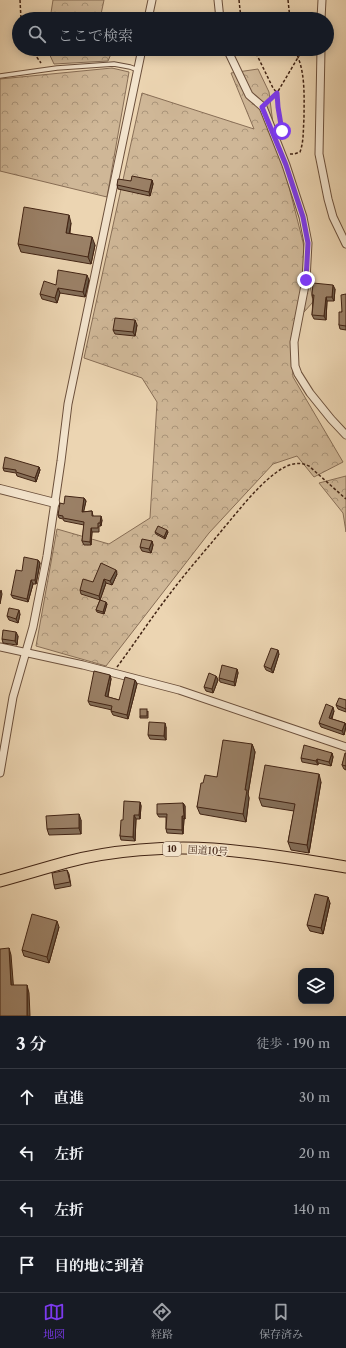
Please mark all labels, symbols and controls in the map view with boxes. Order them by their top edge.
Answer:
search box [12,12,334,56]
icon: search [26,23,48,45]
text: ここで検索 [58,26,133,45]
route start [273,122,291,140]
route end [297,271,315,289]
road number: 10 [163,842,181,856]
street label: 国道10号 [187,843,229,858]
map controls [298,968,334,1004]
button: layers [298,968,334,1004]
text: 3 分 [16,1034,47,1054]
text: 徒歩 · 190 m [257,1035,330,1051]
icon: ahead [16,1086,38,1108]
text: 直進 [54,1088,84,1107]
text: 30 m [299,1089,330,1105]
icon: left [16,1142,38,1164]
text: 左折 [54,1144,84,1163]
text: 20 m [299,1145,330,1161]
icon: left [16,1198,38,1220]
text: 左折 [54,1200,84,1219]
text: 140 m [293,1201,330,1217]
icon: arrive [16,1254,38,1276]
text: 目的地に到着 [54,1256,144,1275]
tab: 地図 [43,1301,65,1341]
tab: 経路 [151,1301,173,1341]
tab: 保存済み [259,1301,303,1341]

